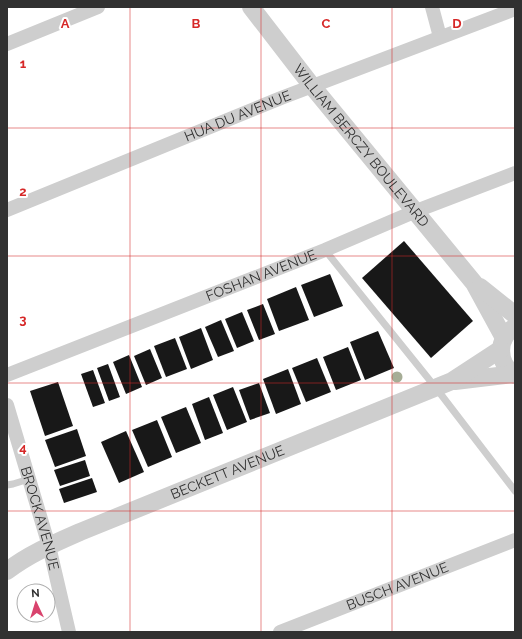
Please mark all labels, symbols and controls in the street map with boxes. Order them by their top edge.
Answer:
text: A [61,16,70,31]
text: B [192,16,201,31]
text: C [322,16,331,31]
text: D [452,16,462,31]
text: 1 [20,56,27,71]
street label: WILLIAM BERCZY BOULEVARD [290,61,432,230]
street label: HUA DU AVENUE [182,87,293,145]
text: 2 [19,184,27,199]
street label: FOSHAN AVENUE [203,246,319,304]
text: 3 [19,312,27,327]
text: 4 [19,440,27,455]
street label: BECKETT AVENUE [168,442,287,502]
street label: BROCK AVENUE [18,464,62,572]
street label: BUSCH AVENUE [344,559,451,613]
north arrow [16,583,56,623]
text: N [31,587,40,600]

